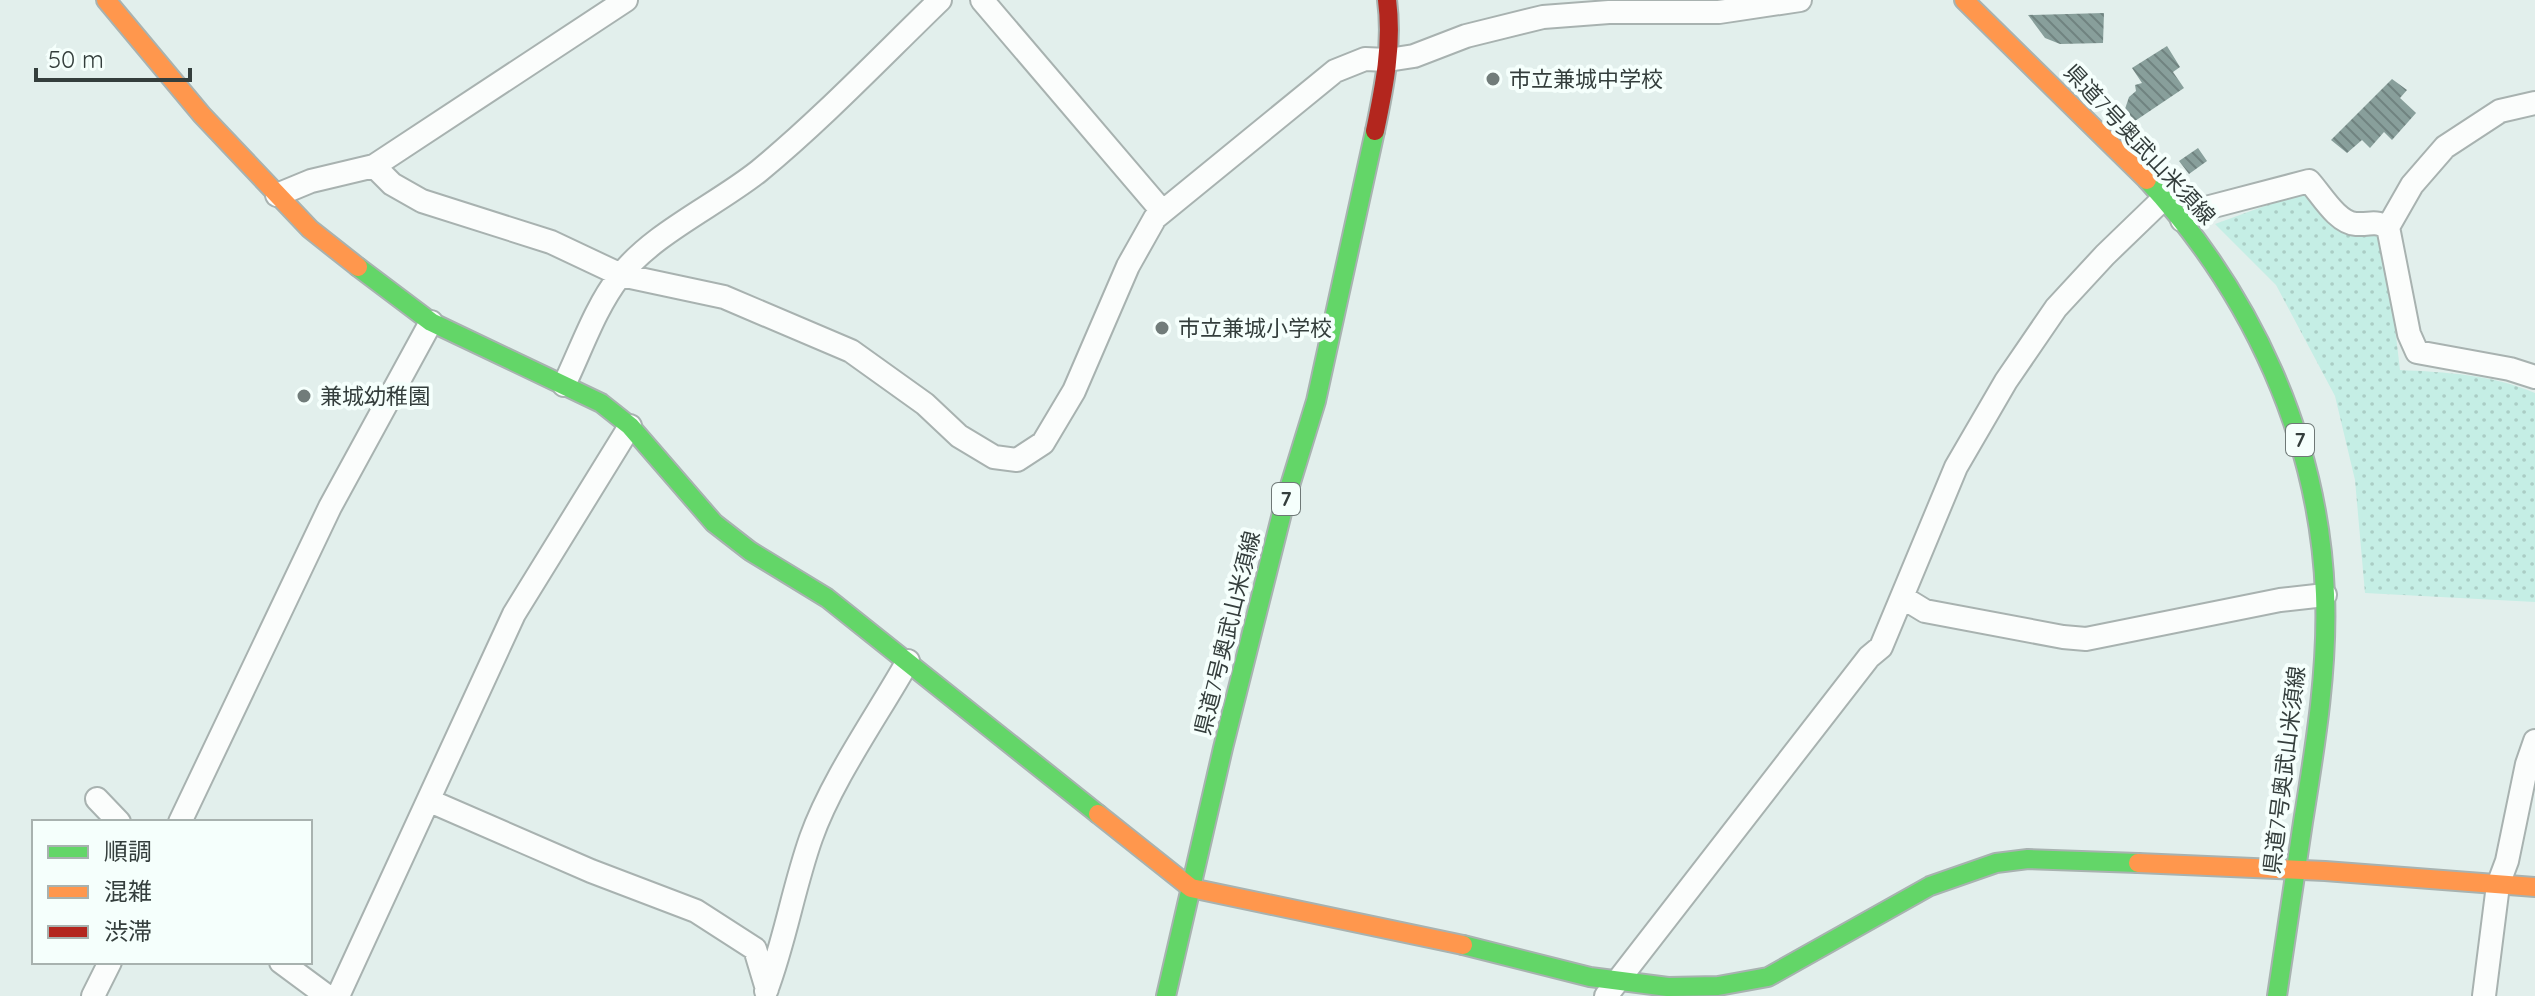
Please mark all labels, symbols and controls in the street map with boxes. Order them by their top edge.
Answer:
scale bar [36,32,190,82]
text: 50 m [48,44,104,74]
street label: 県道7号奥武山米須線 [2058,58,2222,230]
place label: 市立兼城中学校 [1509,65,1663,93]
marker: 市立兼城中学校 [1484,70,1502,88]
place label: 市立兼城小学校 [1178,314,1332,342]
marker: 市立兼城小学校 [1153,319,1171,337]
place label: 兼城幼稚園 [320,382,430,410]
marker: 兼城幼稚園 [295,387,313,405]
road number: 7 [2286,424,2314,456]
road number: 7 [1272,483,1300,515]
street label: 県道7号奥武山米須線 [1188,528,1266,738]
street label: 県道7号奥武山米須線 [2257,664,2311,876]
legend [32,820,312,964]
text: 順調 [104,836,152,866]
text: 混雑 [104,876,152,906]
text: 渋滞 [104,916,152,946]

